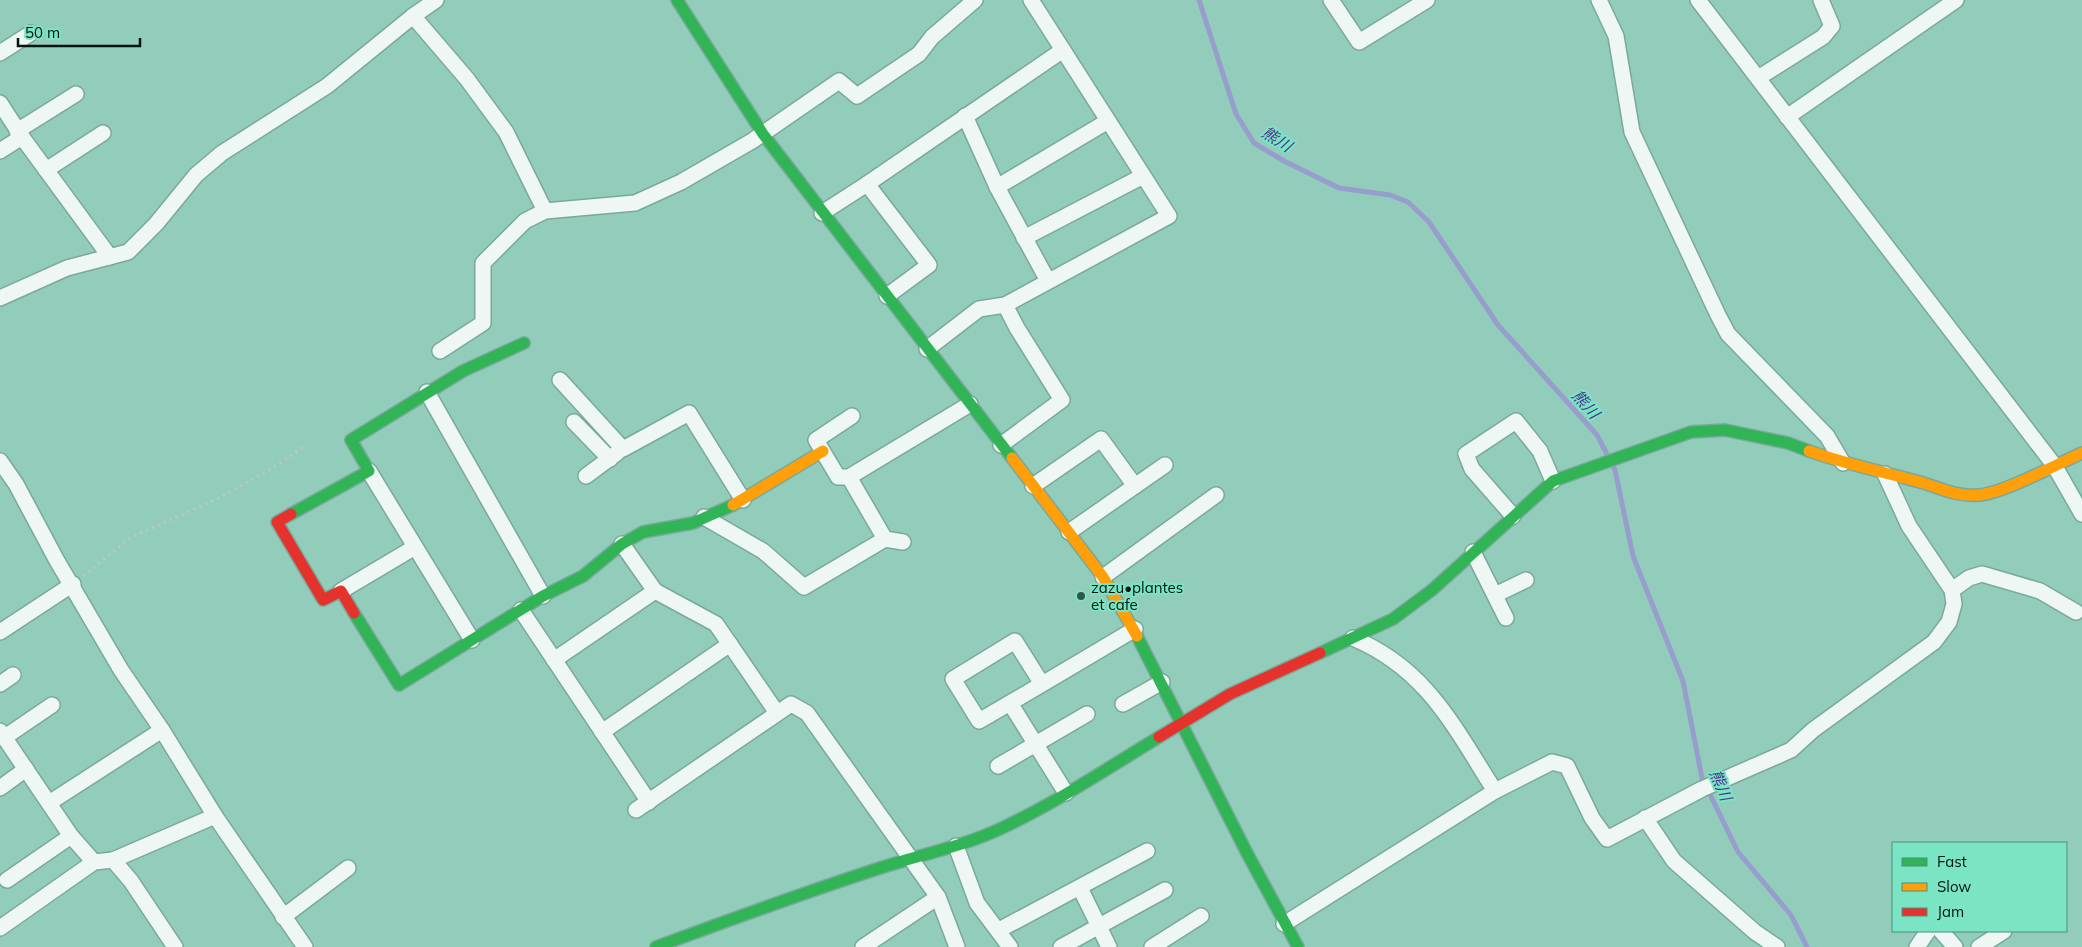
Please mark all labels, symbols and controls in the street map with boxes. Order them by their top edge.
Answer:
scale bar [18,15,140,47]
text: 50 m [25,23,60,42]
water label: 熊川 [1258,122,1298,157]
water label: 熊川 [1568,385,1605,424]
place label: zazu•plantes et cafe [1091,578,1183,614]
marker: zazu•plantes et cafe [1075,590,1087,602]
water label: 熊川 [1706,766,1737,805]
legend [1892,842,2067,932]
text: Fast [1937,852,1967,871]
text: Slow [1937,877,1971,896]
text: Jam [1937,902,1964,921]

